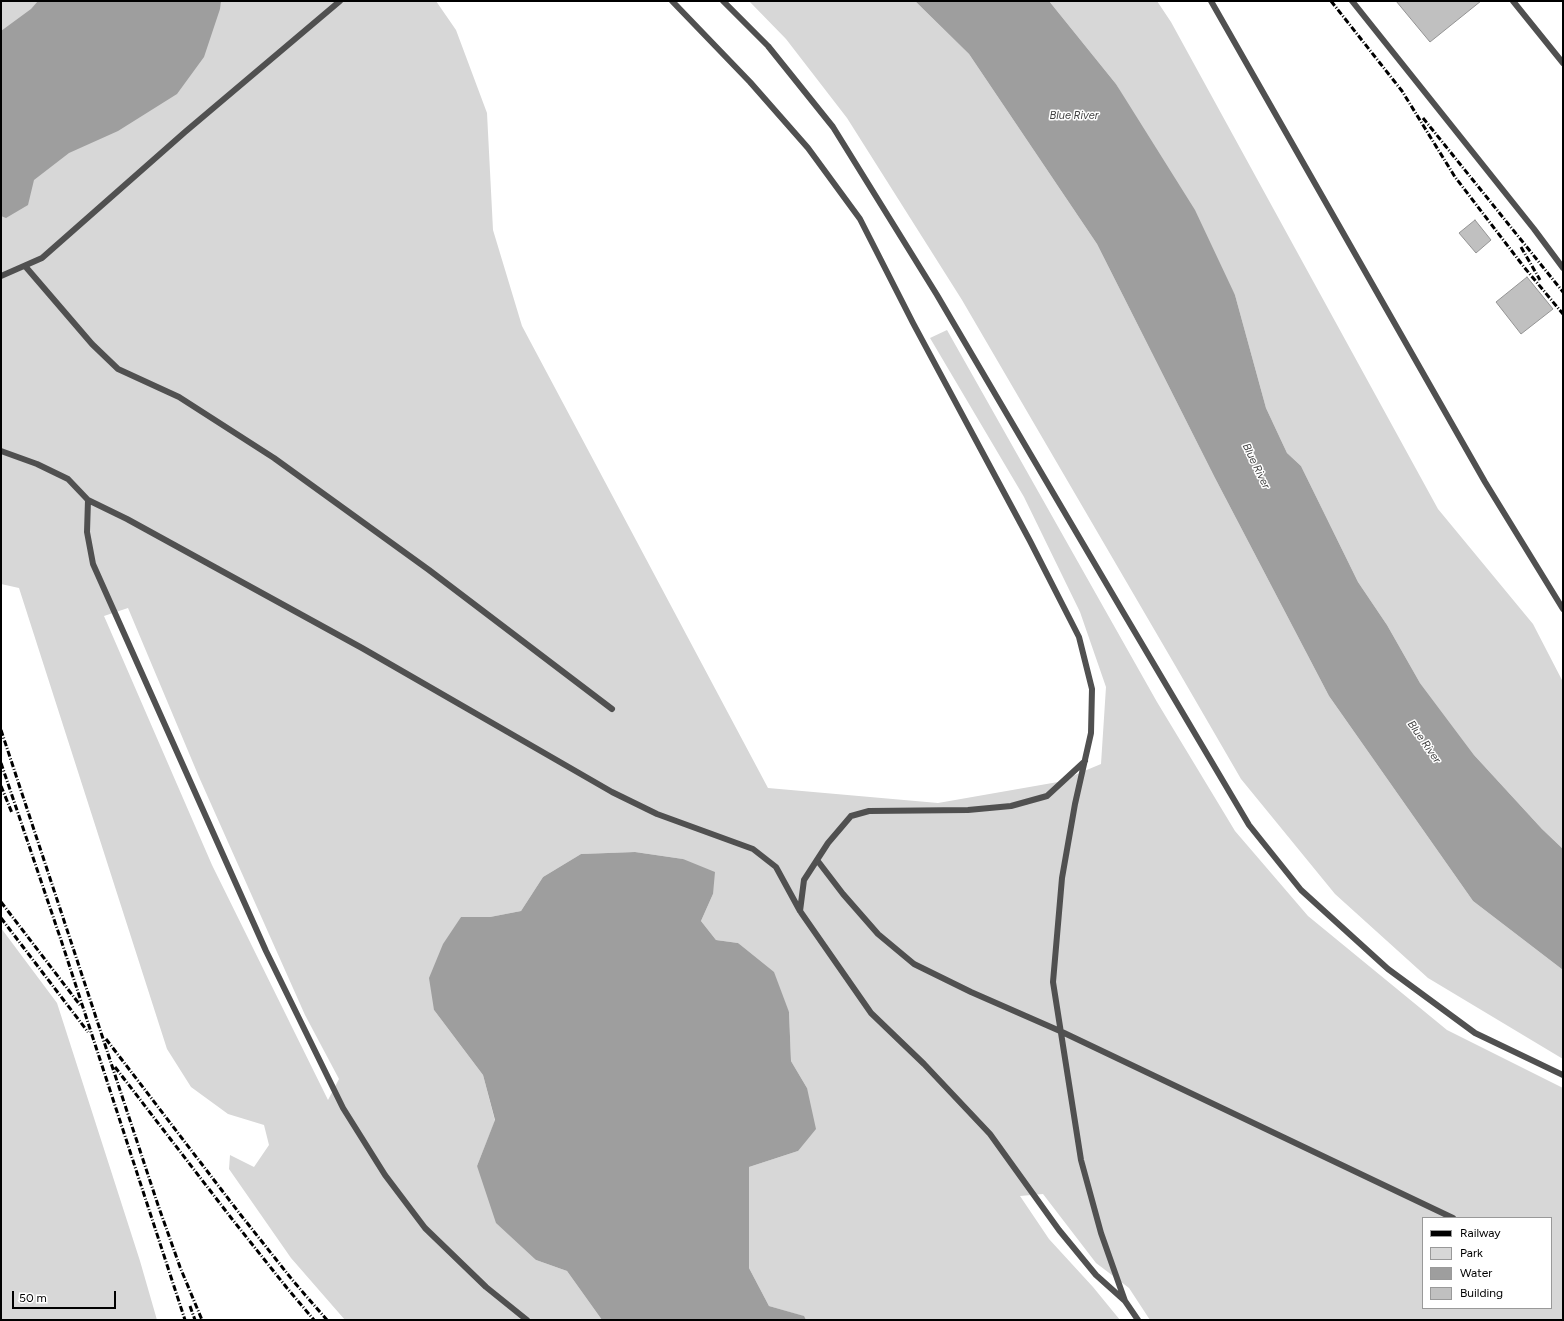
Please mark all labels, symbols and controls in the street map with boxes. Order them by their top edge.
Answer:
water label: Blue River [1050,109,1098,123]
water label: Blue River [1239,441,1273,491]
water label: Blue River [1405,718,1443,766]
legend [1422,1217,1552,1309]
text: Railway [1460,1226,1501,1240]
text: Park [1460,1246,1483,1260]
text: Water [1460,1266,1492,1280]
scale bar [14,1283,118,1309]
text: Building [1460,1286,1503,1300]
text: 50 m [19,1291,47,1305]

